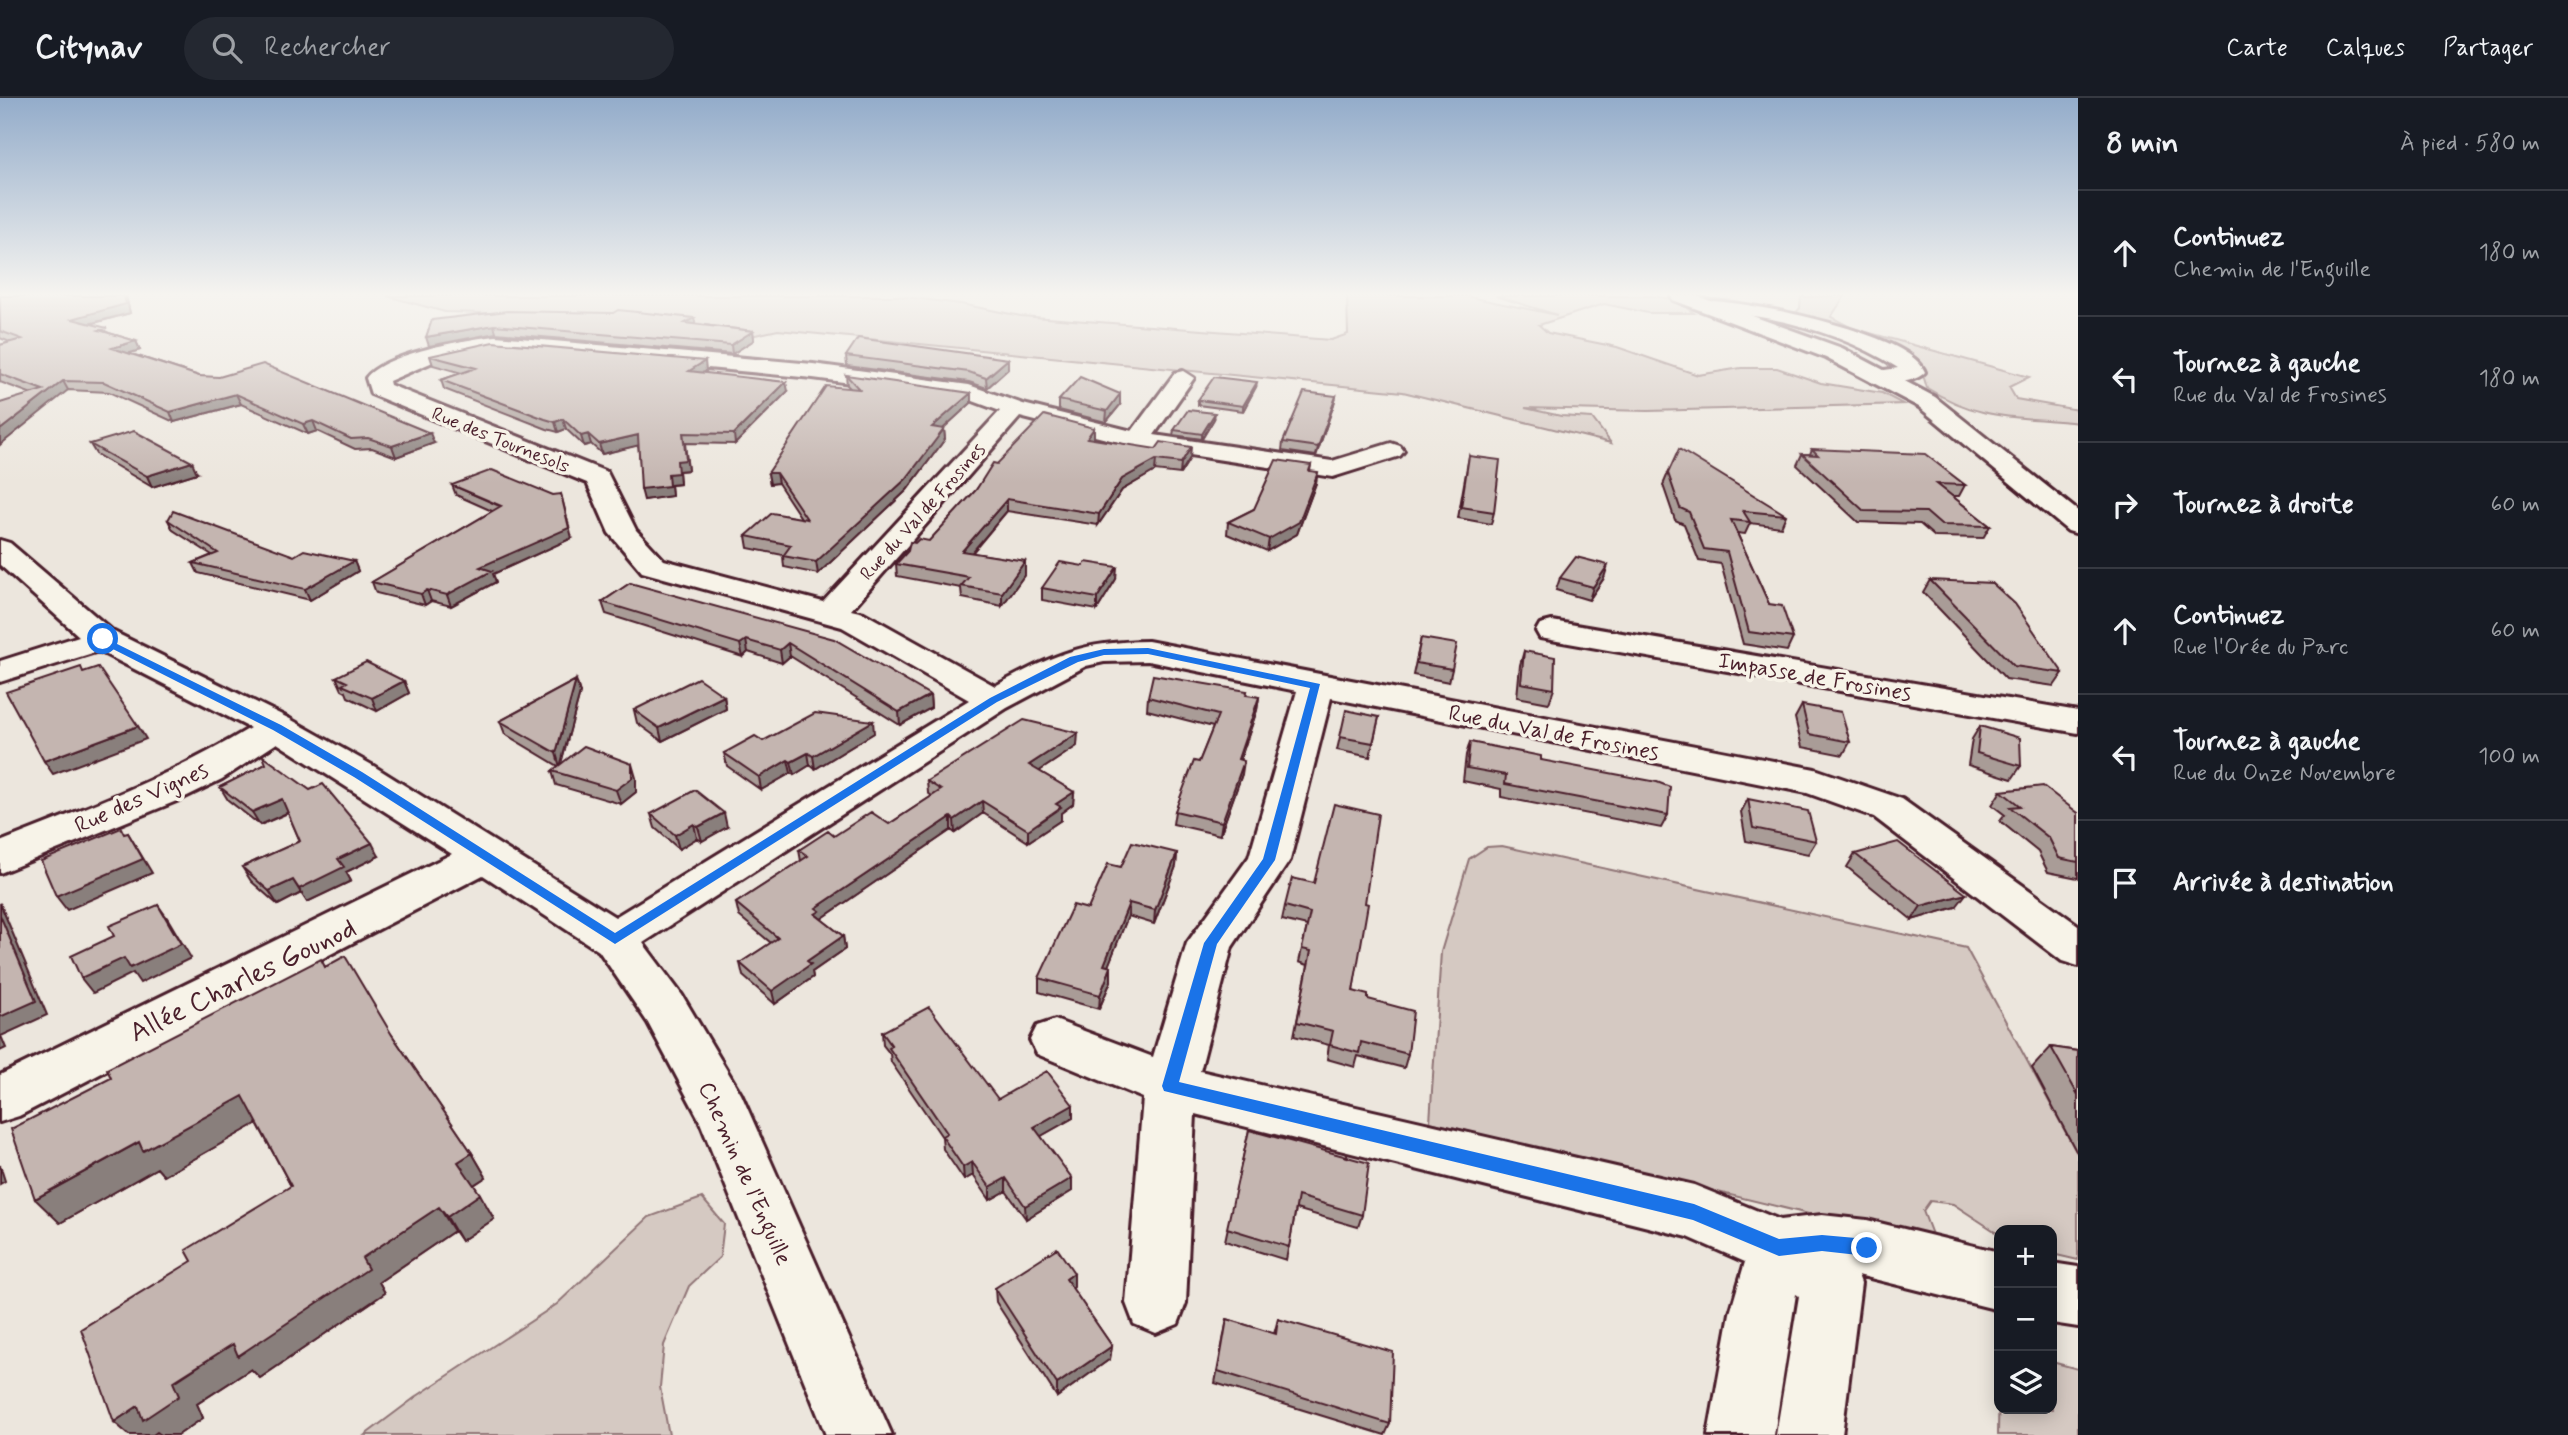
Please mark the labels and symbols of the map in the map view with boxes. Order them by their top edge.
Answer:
street label: Rue des Tournesols [428,401,573,479]
street label: Rue du Val de Frosines [855,438,992,586]
route start [87,623,118,654]
street label: Impasse de Frosines [1716,646,1914,710]
street label: Rue du Val de Frosines [1446,699,1661,769]
street label: Rue des Vignes [70,756,213,842]
street label: Allée Charles Gounod [124,910,363,1052]
street label: Chemin de l'Enguille [688,1077,798,1271]
route end [1851,1232,1882,1263]

